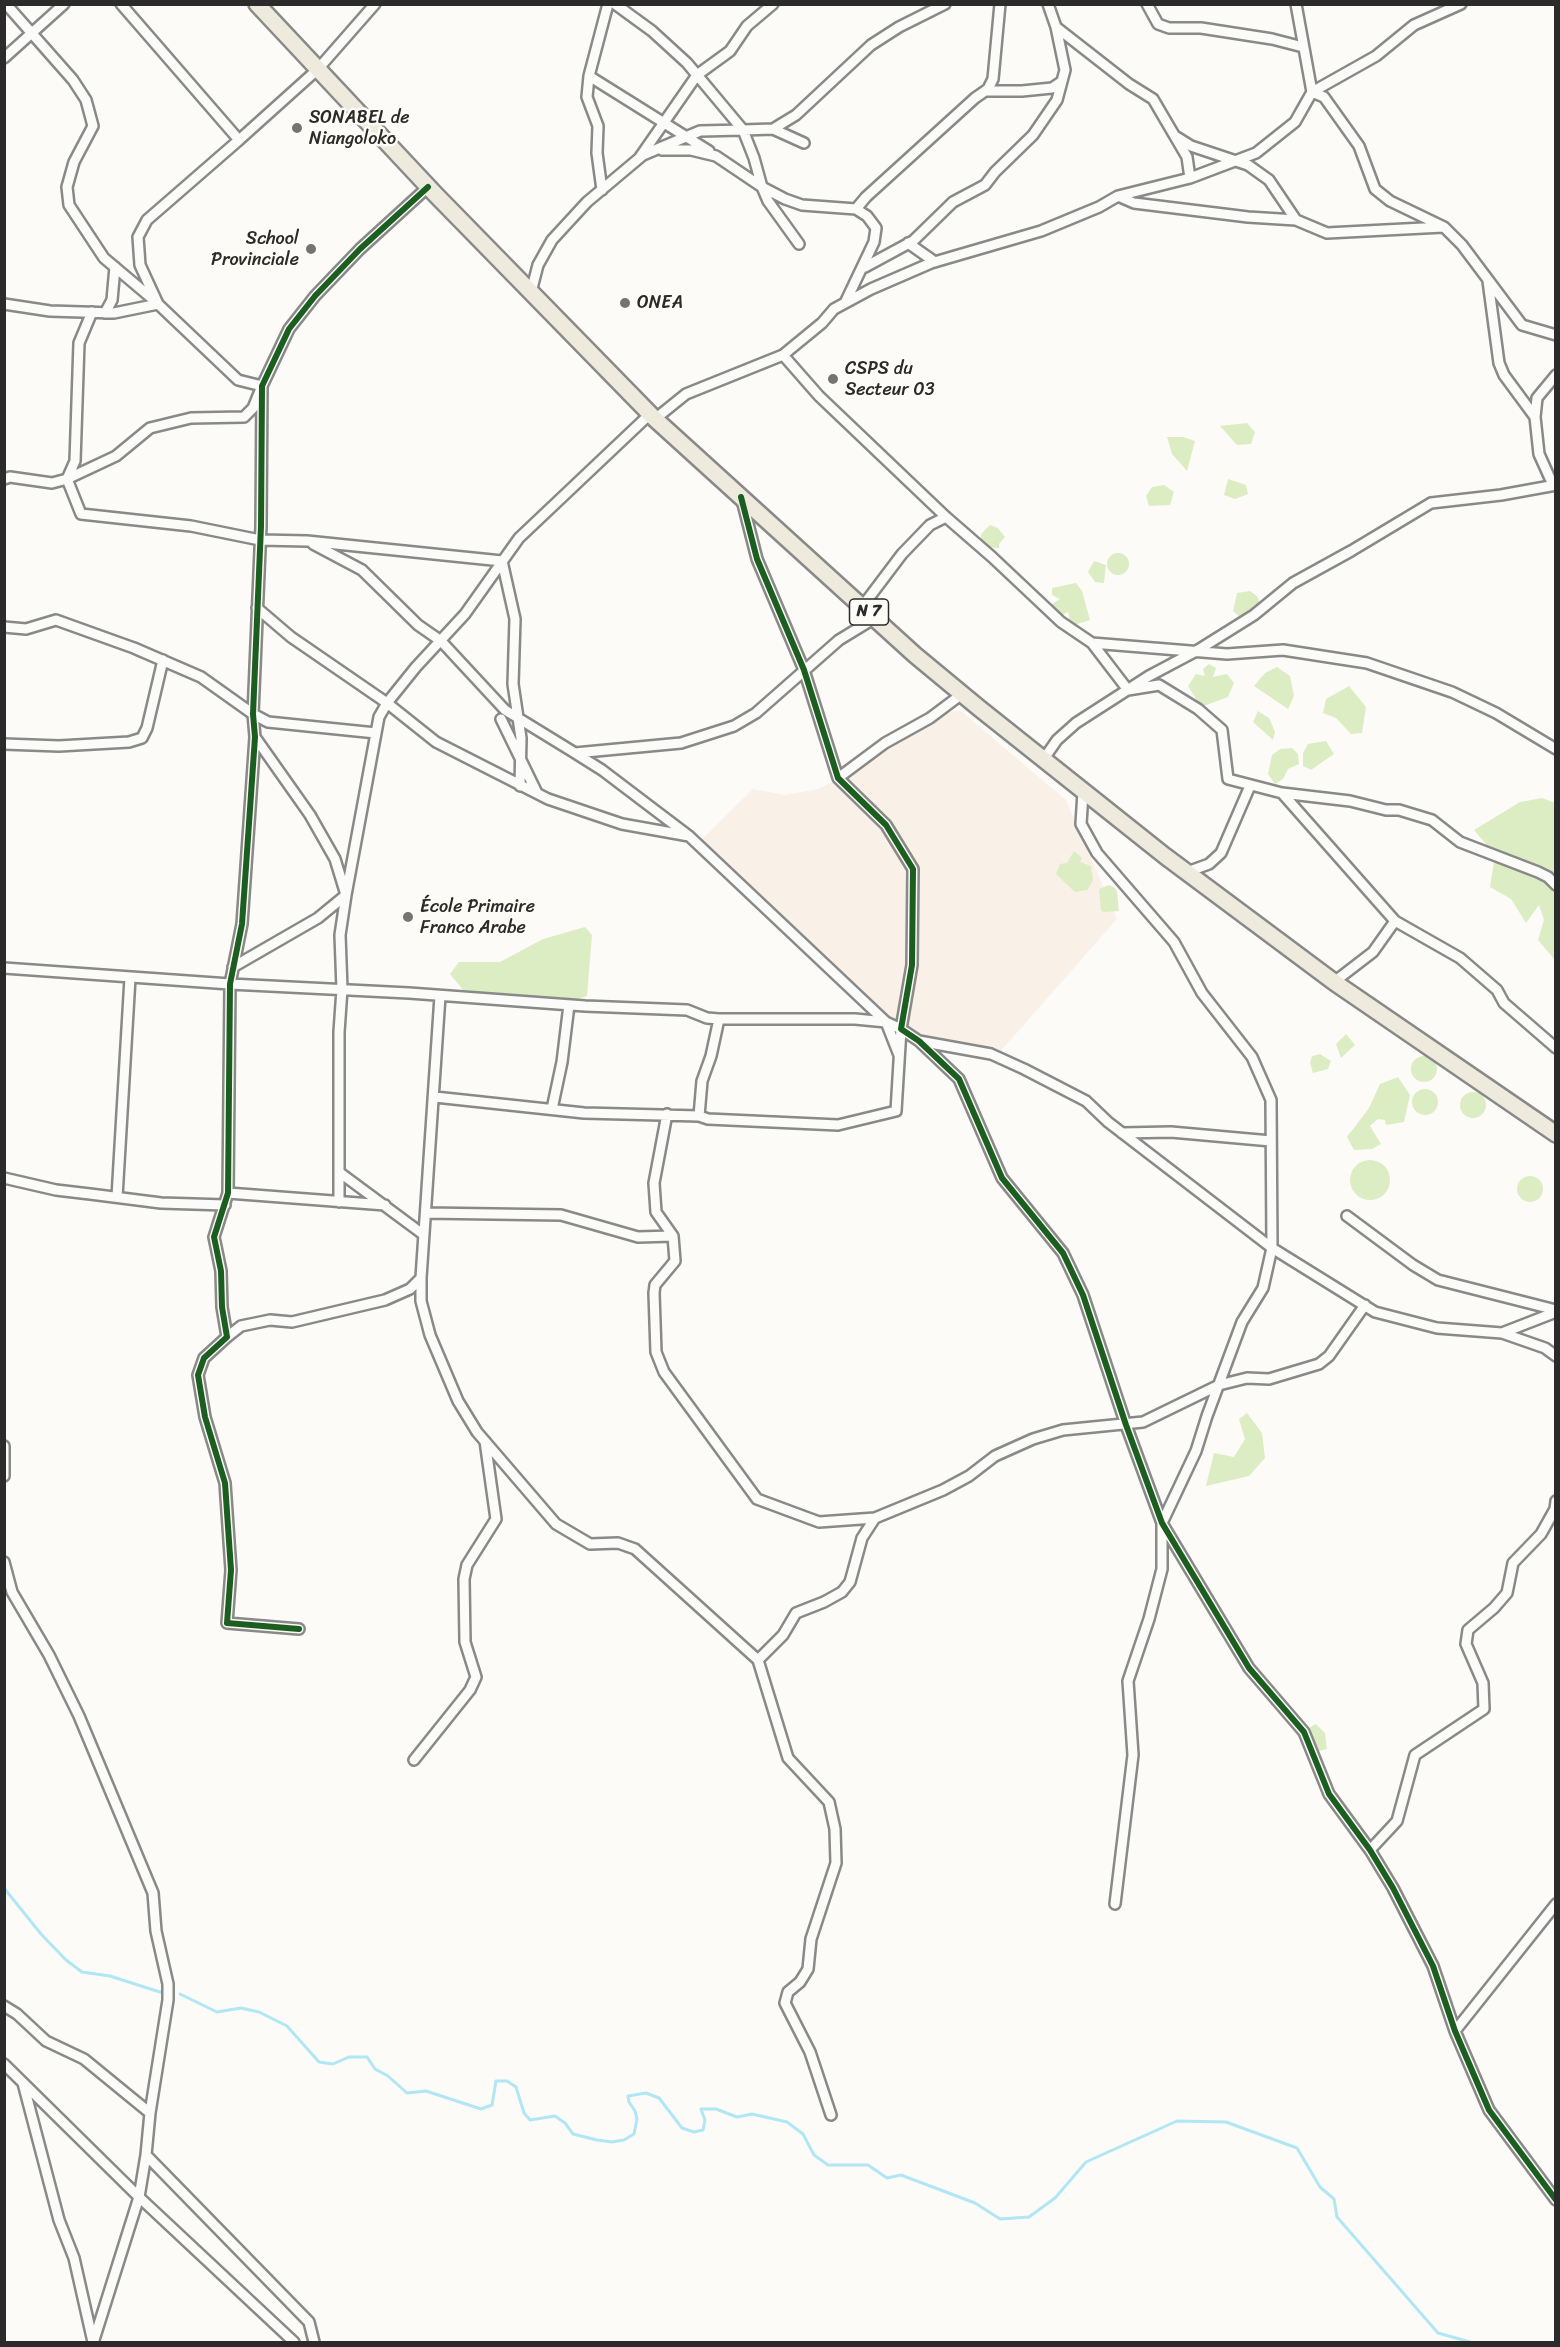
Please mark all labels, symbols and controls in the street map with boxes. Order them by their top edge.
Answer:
place label: SONABEL de Niangoloko [309,107,410,150]
marker: SONABEL de Niangoloko [290,121,304,135]
place label: School Provinciale [211,228,299,270]
marker: School Provinciale [304,242,318,256]
place label: ONEA [637,292,683,314]
marker: ONEA [618,296,632,310]
place label: CSPS du Secteur 03 [845,358,935,400]
marker: CSPS du Secteur 03 [826,372,840,386]
road number: N 7 [850,599,888,625]
place label: École Primaire Franco Arabe [420,896,535,938]
marker: École Primaire Franco Arabe [401,910,415,924]

